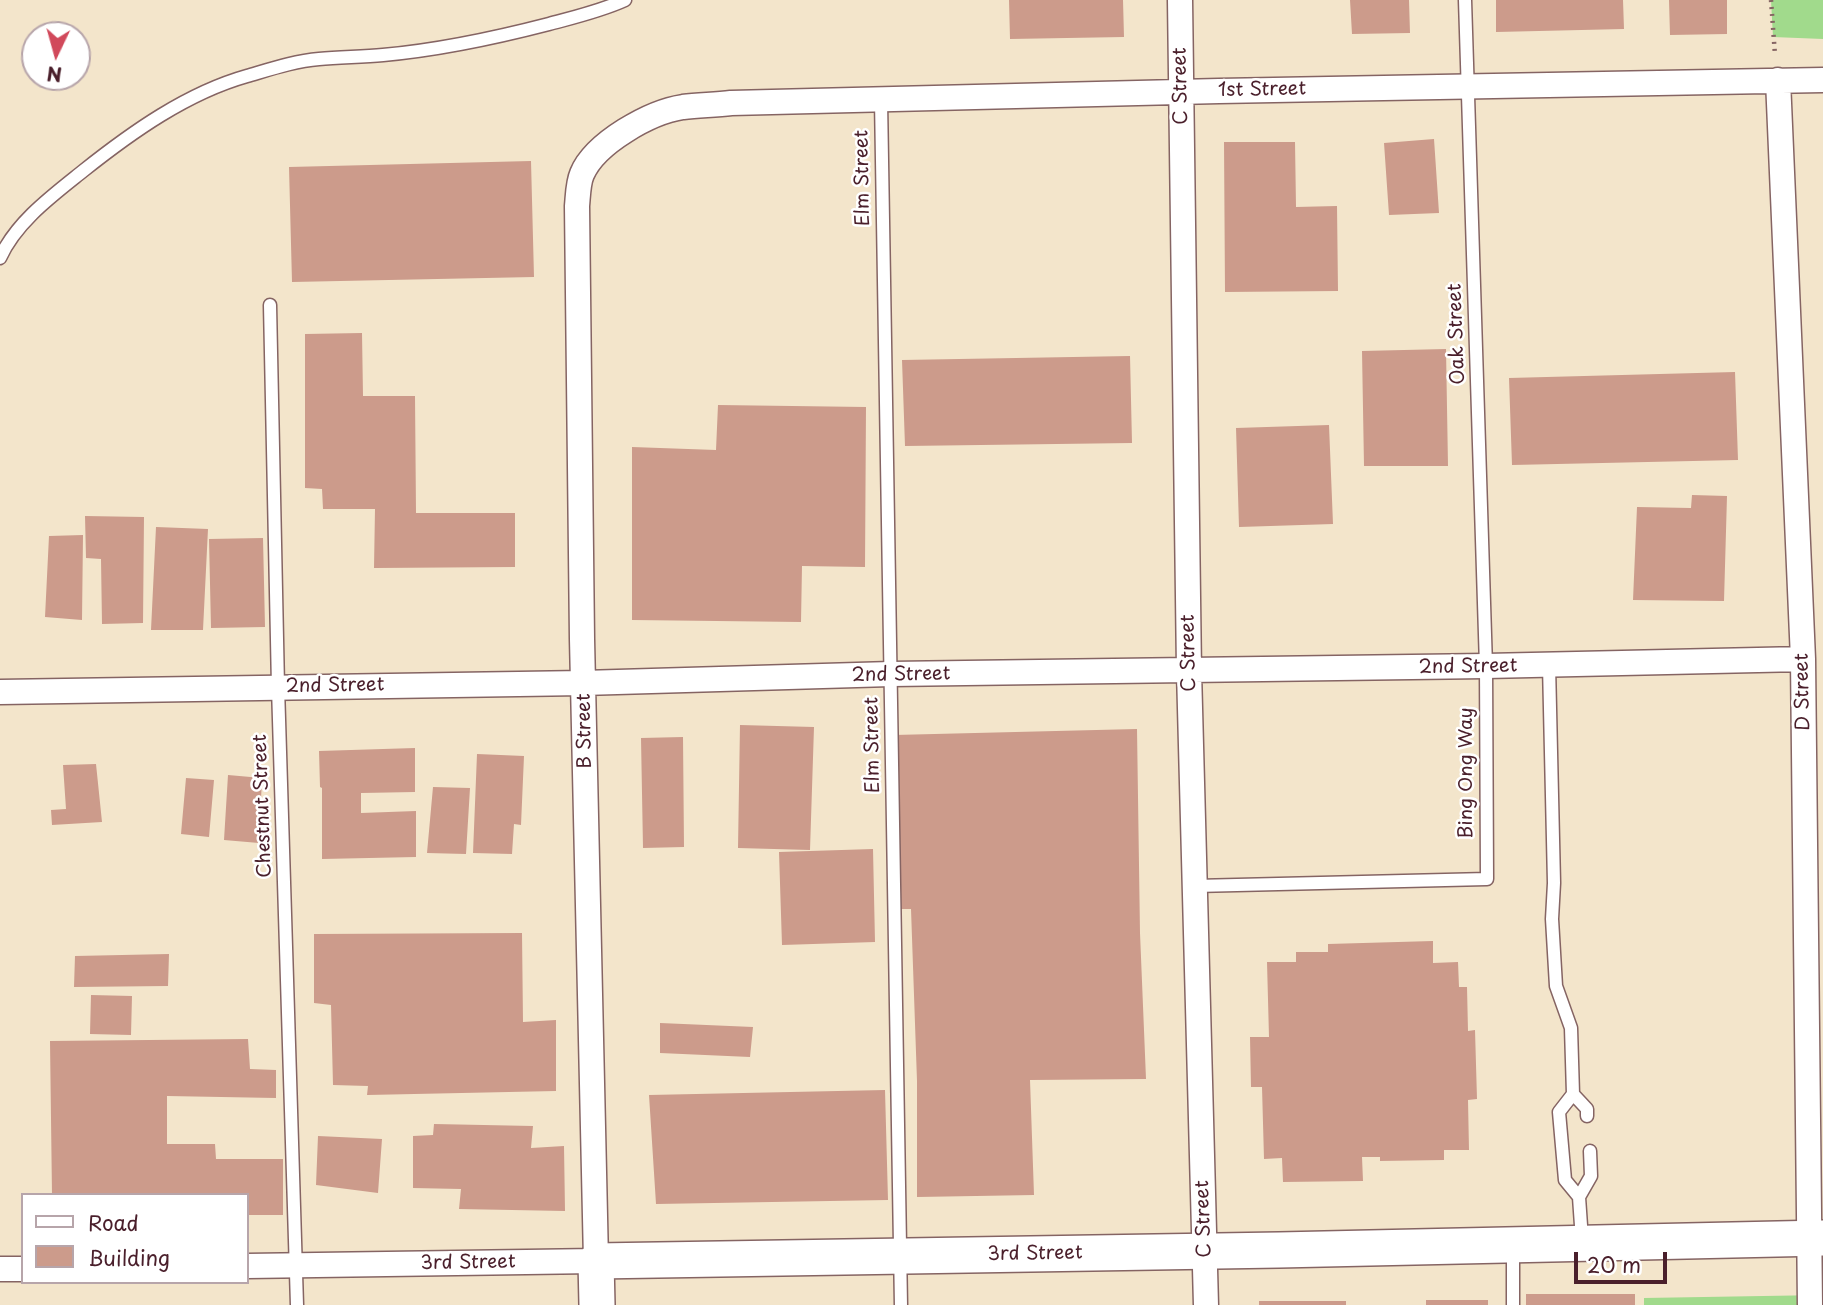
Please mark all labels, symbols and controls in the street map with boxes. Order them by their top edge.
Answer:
north arrow [21,21,91,91]
street label: C Street [1169,47,1193,125]
text: N [46,60,63,90]
street label: 1st Street [1218,78,1306,102]
street label: Elm Street [851,130,875,226]
street label: Oak Street [1444,283,1470,385]
street label: C Street [1177,614,1201,692]
street label: D Street [1791,653,1815,731]
street label: 2nd Street [1418,655,1518,679]
street label: 2nd Street [851,663,951,687]
street label: 2nd Street [285,674,385,698]
street label: B Street [573,693,597,769]
street label: Elm Street [861,697,885,793]
street label: Bing Ong Way [1456,707,1478,839]
street label: Chestnut Street [249,734,277,878]
street label: C Street [1191,1180,1217,1258]
legend [21,1193,248,1284]
text: Road [88,1206,139,1238]
scale bar [1578,1238,1671,1282]
text: Building [88,1241,170,1273]
street label: 3rd Street [987,1242,1083,1266]
text: 20 m [1587,1248,1641,1280]
street label: 3rd Street [420,1251,516,1275]

